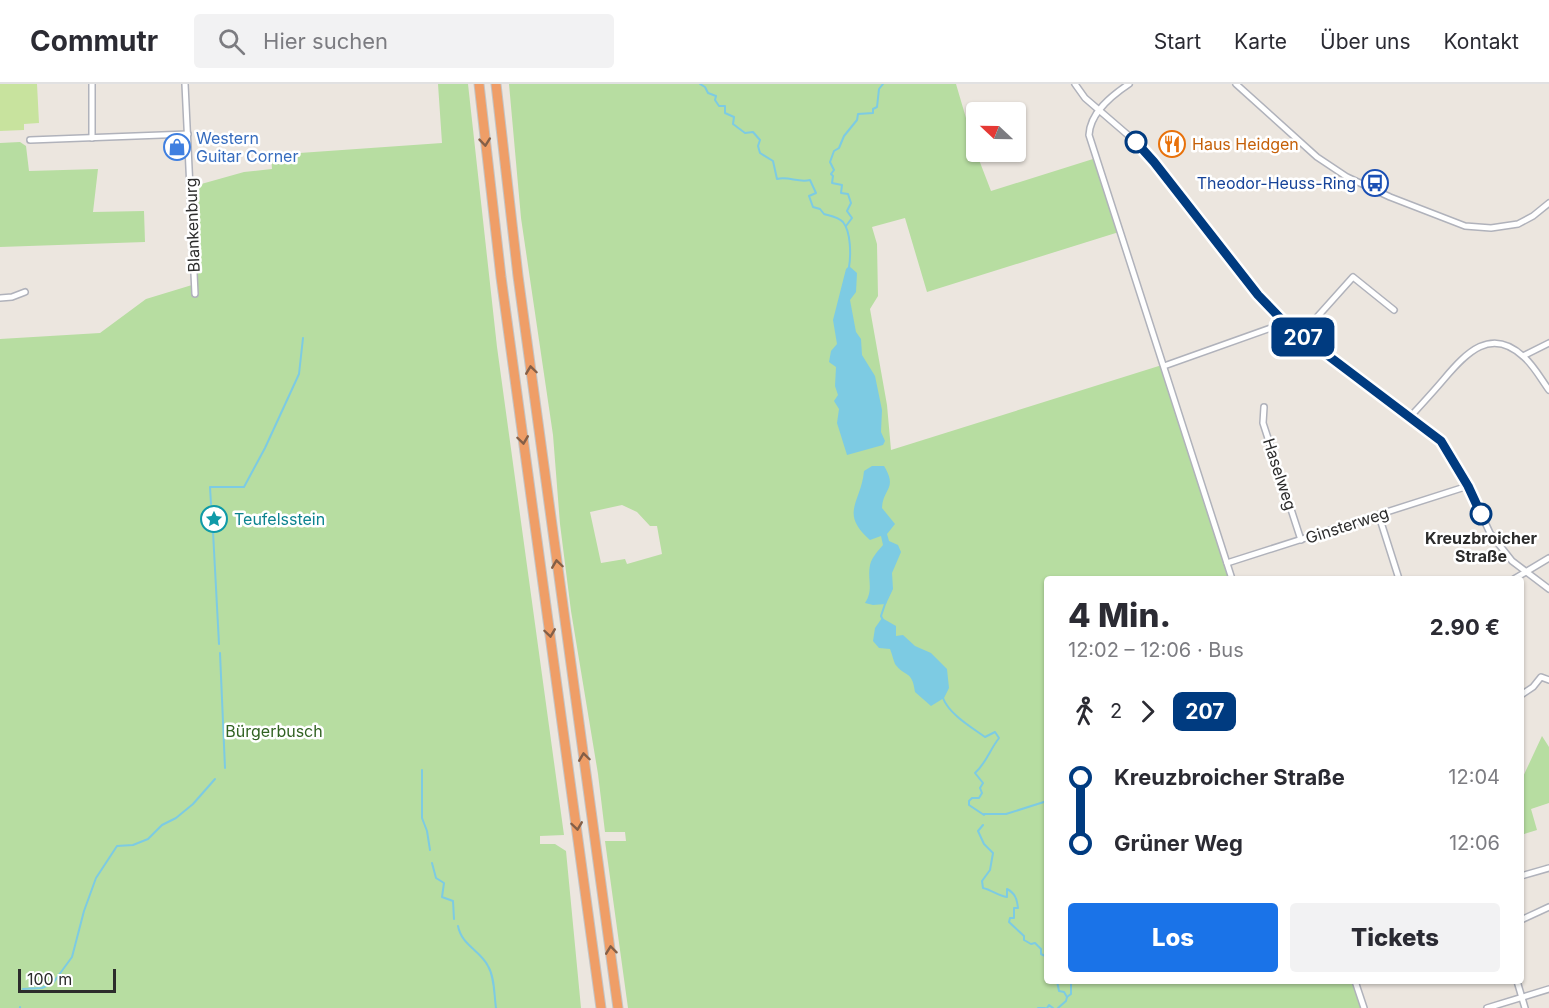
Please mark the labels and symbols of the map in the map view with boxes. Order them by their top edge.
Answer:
north arrow [966,102,1026,162]
place label: Western Guitar Corner [196,128,298,166]
restaurant icon: Haus Heidgen [1157,129,1187,159]
unlabelled marker [1125,131,1147,153]
shop icon: Western Guitar Corner [162,132,192,162]
place label: Haus Heidgen [1192,134,1299,154]
one-way arrow [478,138,491,147]
bus stop icon: Theodor-Heuss-Ring [1360,168,1390,198]
place label: Theodor-Heuss-Ring [1197,173,1356,193]
street label: Blankenburg [180,177,204,273]
line badge: 207 [1268,318,1338,356]
one-way arrow [525,366,537,375]
one-way arrow [516,435,528,444]
street label: Haselweg [1259,435,1301,513]
street label: Ginsterweg [1303,502,1391,548]
marker: Kreuzbroicher Straße [1470,503,1492,525]
place icon: Teufelsstein [199,504,229,534]
place label: Teufelsstein [234,509,325,529]
place label: Kreuzbroicher Straße [1425,528,1538,566]
one-way arrow [552,559,564,568]
one-way arrow [543,628,555,638]
park label: Bürgerbusch [225,721,323,741]
one-way arrow [579,752,591,761]
one-way arrow [570,821,582,831]
one-way arrow [605,945,617,955]
scale bar [18,966,116,994]

